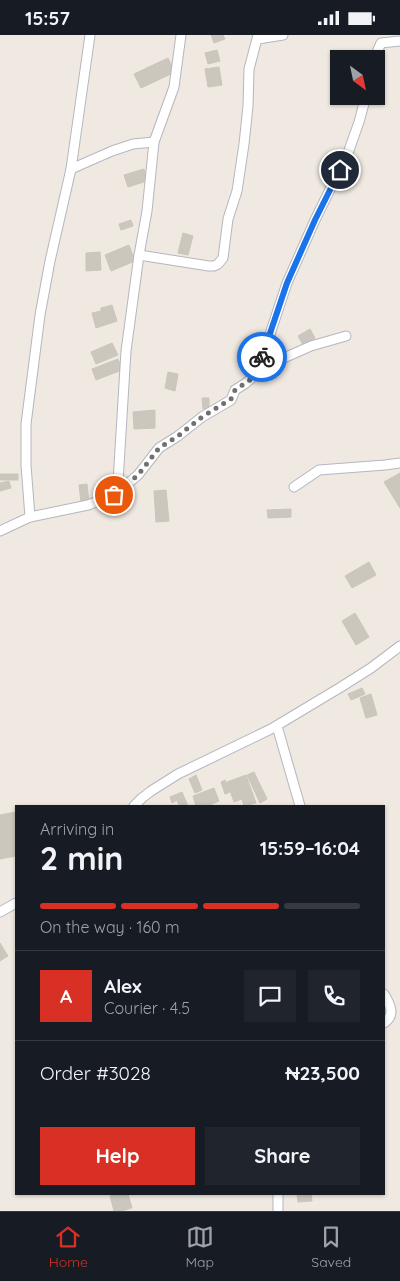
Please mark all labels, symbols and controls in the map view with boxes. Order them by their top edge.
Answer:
text: 15:57 [25,6,70,30]
north arrow [330,50,385,105]
map controls [330,50,385,105]
pin [319,149,361,191]
icon: home [326,156,354,184]
courier [237,332,287,382]
icon: bike [248,343,276,371]
pin [93,474,135,516]
icon: bag [100,481,128,509]
text: Arriving in [40,819,114,839]
text: 15:59–16:04 [260,836,360,860]
text: 2 min [40,838,123,878]
text: On the way · 160 m [40,917,180,937]
button: chat [244,970,296,1022]
button: phone [308,970,360,1022]
text: Alex [104,974,142,998]
text: A [60,984,72,1008]
text: Courier · 4.5 [104,998,190,1018]
text: Order #3028 [40,1061,151,1085]
text: ₦23,500 [286,1061,360,1085]
button: Help [40,1127,195,1185]
button: Share [205,1127,360,1185]
tab: Home [49,1223,88,1271]
tab: Map [185,1223,214,1271]
tab: Saved [311,1223,351,1271]

